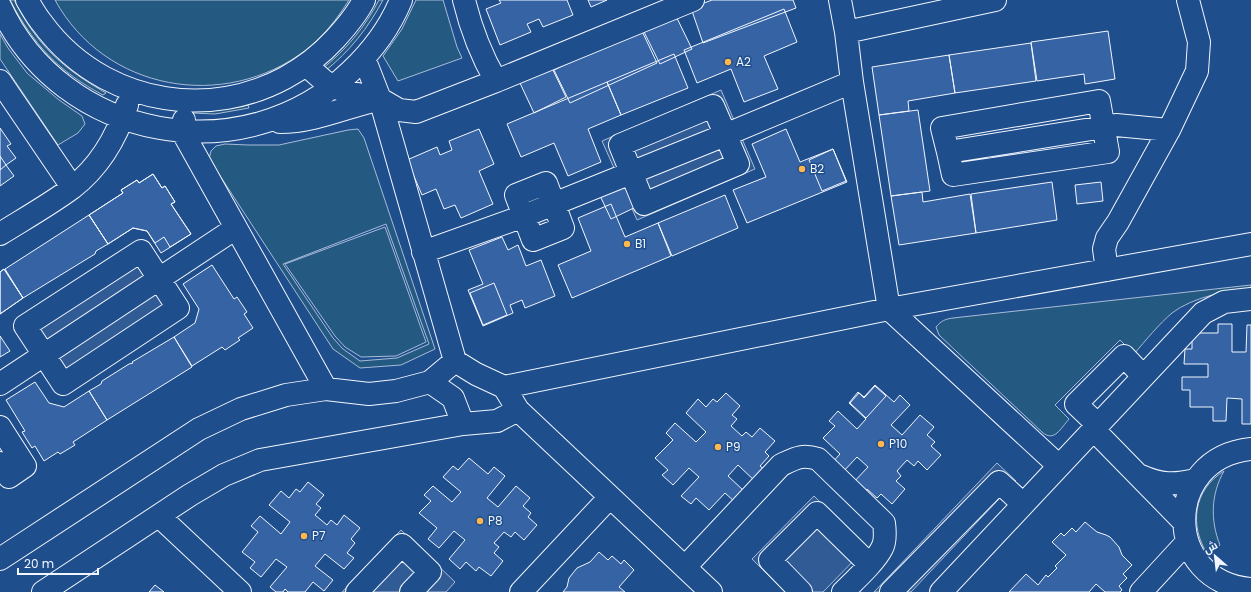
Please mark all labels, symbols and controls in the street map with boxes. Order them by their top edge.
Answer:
place label: A2 [736,53,751,70]
marker: A2 [723,57,733,67]
place label: B2 [810,160,824,177]
marker: B2 [797,164,807,174]
place label: B1 [635,235,646,252]
marker: B1 [622,239,632,249]
place label: P10 [889,435,907,452]
place label: P9 [726,438,741,455]
marker: P10 [876,439,886,449]
marker: P9 [713,442,723,452]
place label: P8 [488,512,503,529]
marker: P8 [475,516,485,526]
place label: P7 [312,527,326,544]
marker: P7 [299,531,309,541]
north arrow [1195,536,1235,576]
text: ش [1200,537,1220,558]
scale bar [18,550,98,576]
text: 20 m [24,555,54,572]

